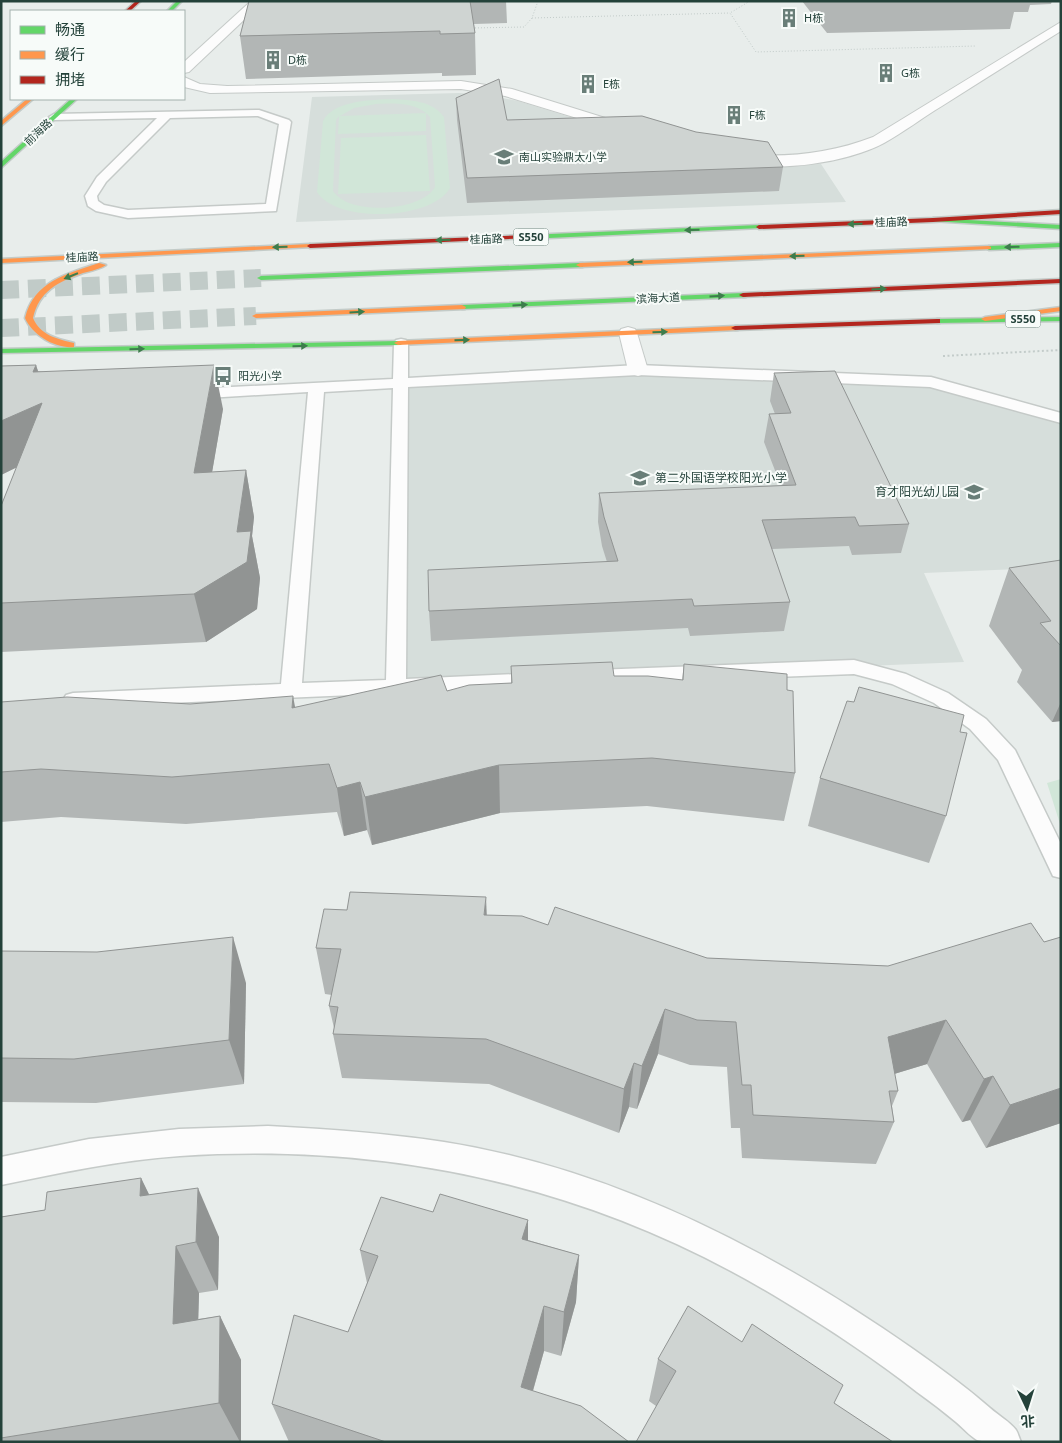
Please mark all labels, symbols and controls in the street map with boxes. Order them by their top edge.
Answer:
building icon: H栋 [778,7,800,29]
legend [10,10,185,100]
place label: H栋 [804,10,823,25]
text: 畅通 [55,19,85,39]
text: 缓行 [55,44,85,64]
building icon: D栋 [262,49,284,71]
place label: D栋 [288,52,307,67]
building icon: G栋 [875,62,897,84]
place label: G栋 [901,65,920,80]
text: 拥堵 [55,69,85,89]
building icon: E栋 [577,73,599,95]
place label: E栋 [603,76,620,91]
building icon: F栋 [723,104,745,126]
place label: F栋 [749,107,766,122]
street label: 前海路 [20,115,55,148]
school or university icon: 南山实验鼎太小学 [493,146,515,168]
place label: 南山实验鼎太小学 [519,149,607,164]
street label: 桂庙路 [874,213,908,230]
one-way arrow [847,220,863,228]
one-way arrow [684,227,700,235]
road number: S550 [514,228,548,246]
street label: 桂庙路 [469,230,503,247]
one-way arrow [434,237,450,245]
one-way arrow [272,243,288,251]
one-way arrow [1004,243,1020,251]
street label: 桂庙路 [65,248,99,265]
one-way arrow [789,252,805,260]
one-way arrow [627,259,643,267]
one-way arrow [63,272,78,280]
one-way arrow [871,284,887,292]
street label: 滨海大道 [636,289,680,306]
one-way arrow [709,291,725,299]
one-way arrow [512,300,528,308]
one-way arrow [349,307,365,315]
road number: S550 [1006,310,1040,328]
one-way arrow [652,328,668,336]
one-way arrow [455,336,471,344]
one-way arrow [292,341,308,349]
one-way arrow [130,344,146,352]
bus stop icon: 阳光小学 [212,365,234,387]
place label: 阳光小学 [238,368,282,383]
school or university icon: 第二外国语学校阳光小学 [629,467,651,489]
place label: 第二外国语学校阳光小学 [655,469,787,486]
school or university icon: 育才阳光幼儿园 [963,481,985,503]
place label: 育才阳光幼儿园 [875,483,959,500]
north arrow [1002,1383,1052,1433]
text: 北 [1020,1412,1036,1431]

